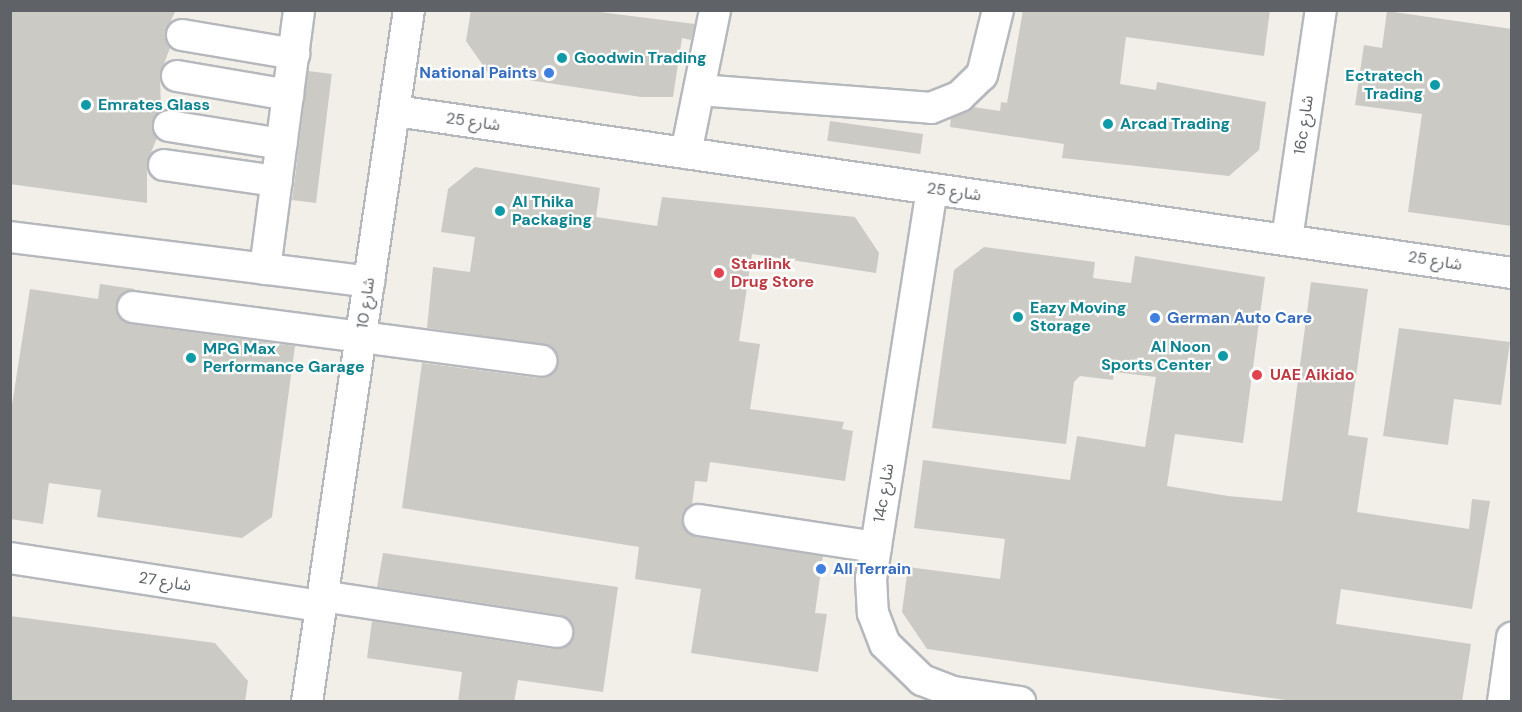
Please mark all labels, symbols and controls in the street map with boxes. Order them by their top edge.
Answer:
place label: Goodwin Trading [574,48,707,68]
marker: Goodwin Trading [555,51,569,65]
place label: National Paints [419,63,537,83]
marker: National Paints [542,66,556,80]
place label: Ectratech Trading [1345,66,1423,104]
marker: Ectratech Trading [1428,78,1442,92]
street label: 16c شارع [1290,94,1318,156]
place label: Emrates Glass [98,95,210,115]
marker: Emrates Glass [79,98,93,112]
street label: شارع 25 [445,109,501,135]
place label: Arcad Trading [1120,114,1230,134]
marker: Arcad Trading [1101,117,1115,131]
street label: شارع 25 [926,179,982,205]
place label: Al Thika Packaging [512,192,592,230]
marker: Al Thika Packaging [493,204,507,218]
street label: شارع 25 [1407,247,1463,275]
place label: Starlink Drug Store [731,254,814,292]
marker: Starlink Drug Store [712,266,726,280]
street label: شارع 10 [353,276,379,330]
place label: Eazy Moving Storage [1030,298,1126,336]
place label: German Auto Care [1167,308,1312,328]
marker: Eazy Moving Storage [1011,310,1025,324]
marker: German Auto Care [1148,311,1162,325]
place label: Al Noon Sports Center [1101,337,1211,375]
place label: MPG Max Performance Garage [203,339,365,377]
marker: Al Noon Sports Center [1216,349,1230,363]
marker: MPG Max Performance Garage [184,351,198,365]
place label: UAE Aikido [1270,365,1355,385]
marker: UAE Aikido [1248,366,1266,384]
street label: 14c شارع [870,462,898,524]
place label: All Terrain [833,559,911,579]
marker: All Terrain [814,562,828,576]
street label: شارع 27 [137,568,193,596]

